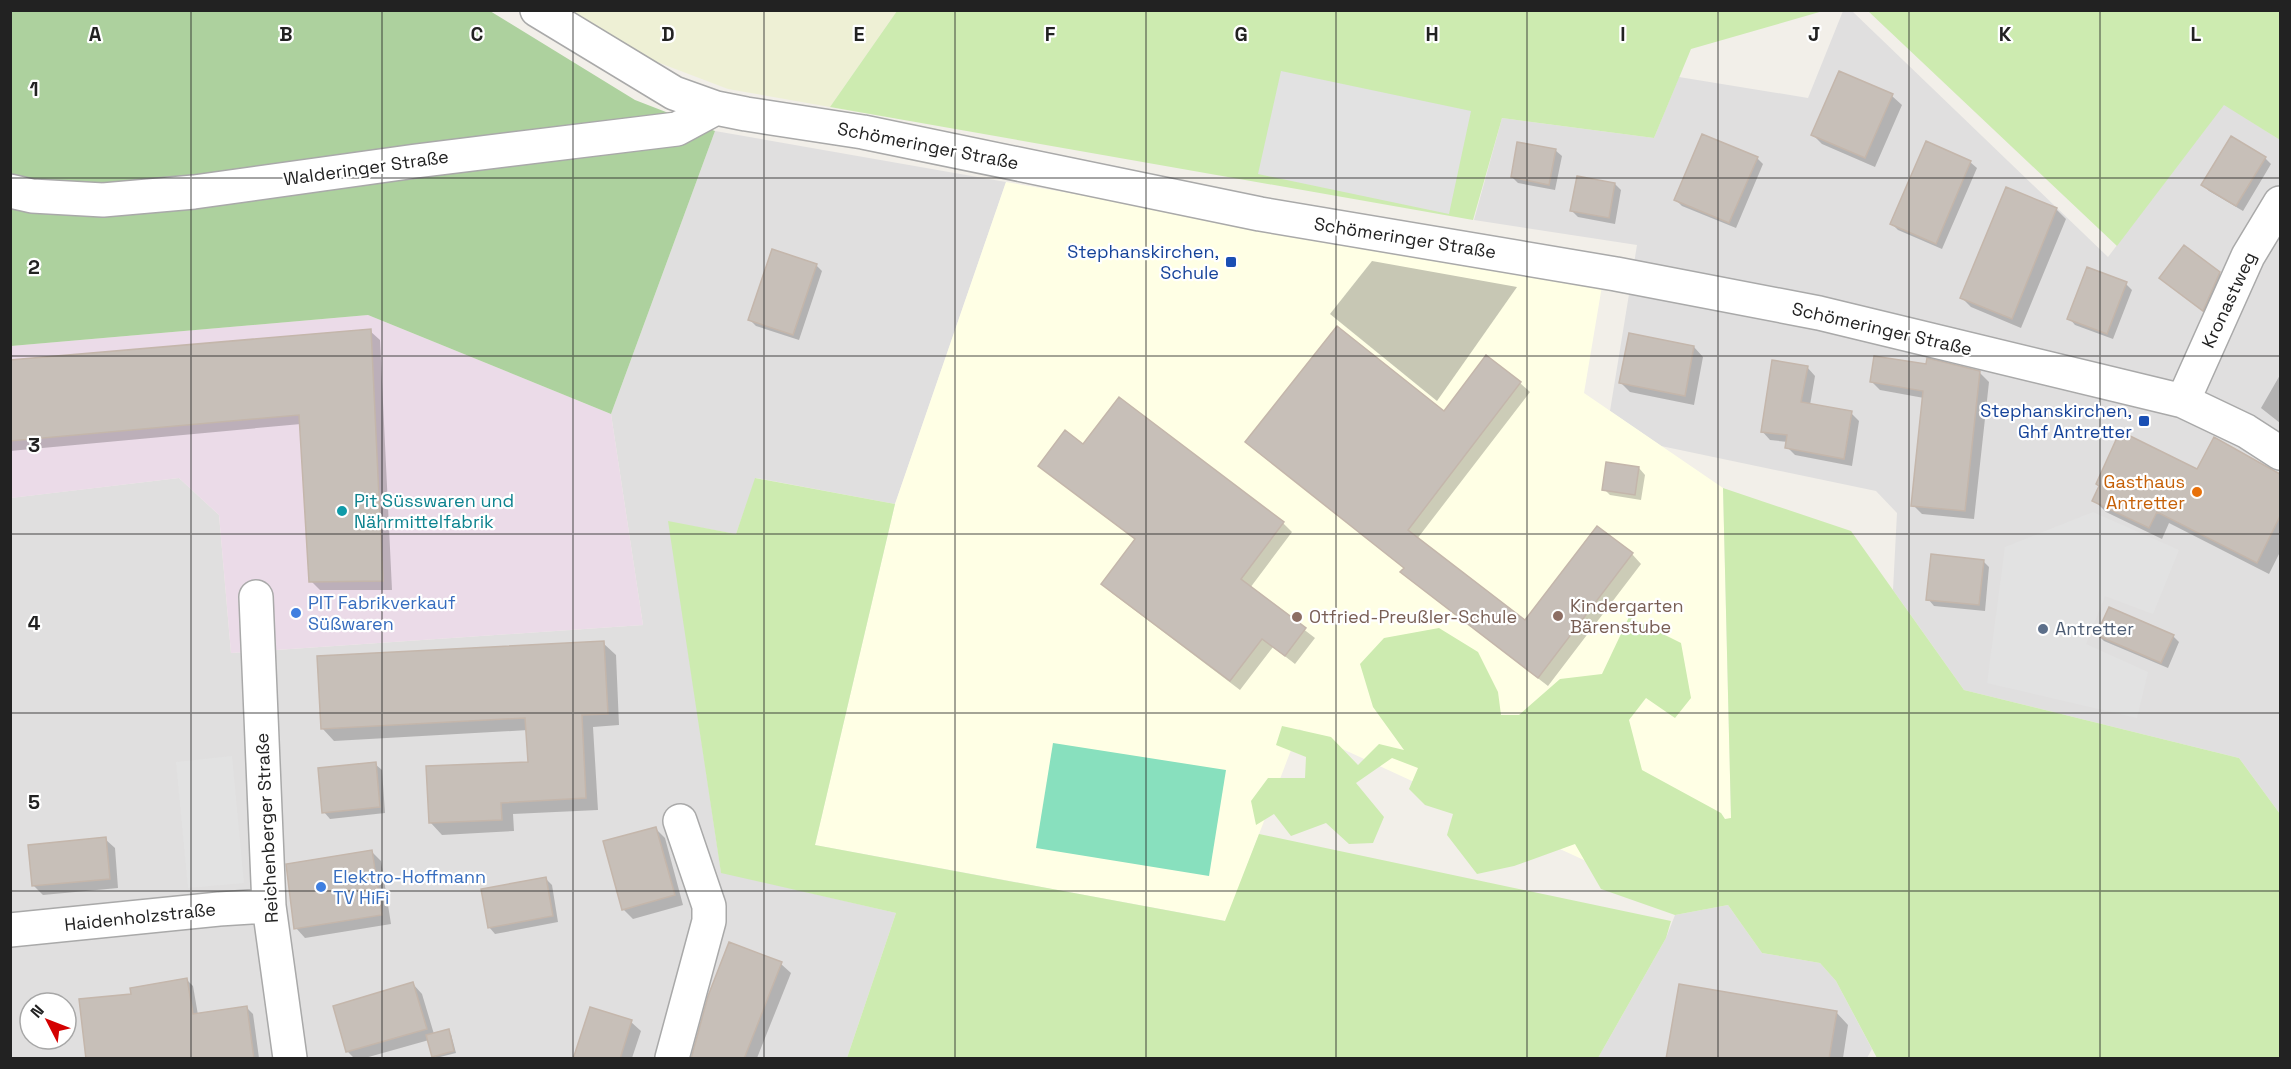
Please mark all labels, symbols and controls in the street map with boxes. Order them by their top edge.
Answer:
text: A [89,21,102,47]
text: B [279,21,293,47]
text: C [471,21,484,47]
text: D [661,21,675,47]
text: E [853,21,865,47]
text: F [1045,21,1056,47]
text: G [1234,21,1248,47]
text: H [1425,21,1439,47]
text: I [1620,21,1626,47]
text: J [1808,21,1820,47]
text: K [1999,21,2012,47]
text: L [2191,21,2202,47]
text: 1 [29,76,39,102]
street label: Schömeringer Straße [836,117,1021,174]
street label: Walderinger Straße [282,145,450,190]
street label: Schömeringer Straße [1312,212,1498,263]
place label: Stephanskirchen, Schule [1067,240,1219,284]
street label: Kronastweg [2196,248,2261,352]
text: 2 [28,254,40,280]
marker: Stephanskirchen, Schule [1224,255,1238,269]
street label: Schömeringer Straße [1790,297,1974,360]
place label: Stephanskirchen, Ghf Antretter [1980,399,2132,443]
marker: Stephanskirchen, Ghf Antretter [2137,414,2151,428]
text: 3 [28,432,40,458]
place label: Gasthaus Antretter [2104,470,2185,514]
marker: Gasthaus Antretter [2190,485,2204,499]
place label: Pit Süsswaren und Nährmittelfabrik [354,489,514,533]
marker: Pit Süsswaren und Nährmittelfabrik [335,504,349,518]
place label: PIT Fabrikverkauf Süßwaren [308,591,456,635]
place label: Kindergarten Bärenstube [1570,594,1683,638]
place label: Otfried-Preußler-Schule [1309,605,1517,628]
marker: PIT Fabrikverkauf Süßwaren [289,606,303,620]
marker: Kindergarten Bärenstube [1551,609,1565,623]
text: 4 [28,610,41,636]
marker: Otfried-Preußler-Schule [1290,610,1304,624]
place label: Antretter [2055,617,2134,640]
marker: Antretter [2036,622,2050,636]
street label: Reichenberger Straße [250,732,283,924]
text: 5 [28,789,40,815]
place label: Elektro-Hoffmann TV HiFi [333,865,486,909]
marker: Elektro-Hoffmann TV HiFi [314,880,328,894]
street label: Haidenholzstraße [63,897,217,936]
north arrow [18,991,78,1051]
text: N [26,1000,49,1022]

